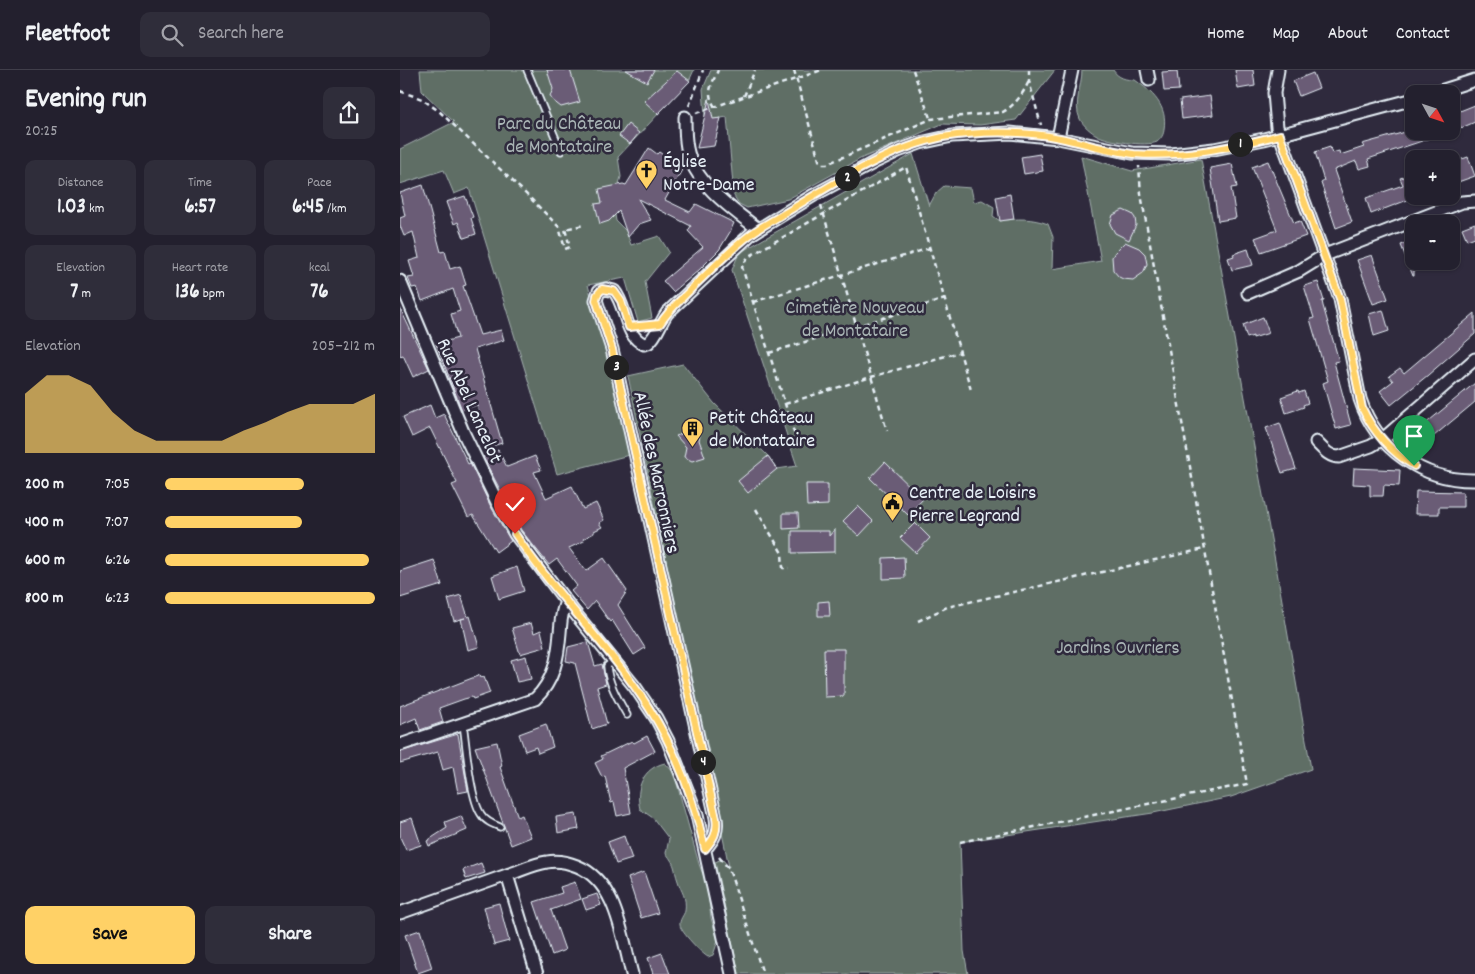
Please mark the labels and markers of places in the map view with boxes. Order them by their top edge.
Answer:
pin: 1 [1228,132,1252,156]
place label: Église Notre-Dame [663,149,755,200]
church icon: Église Notre-Dame [635,159,659,190]
pin: 2 [834,166,860,190]
pin: 3 [604,354,628,380]
place label: Petit Château de Montataire [709,405,815,456]
pin [1393,415,1435,466]
building icon: Petit Château de Montataire [681,416,705,447]
place label: Centre de Loisirs Pierre Legrand [909,480,1037,531]
pin [494,483,536,534]
public building icon: Centre de Loisirs Pierre Legrand [881,490,905,521]
pin: 4 [690,750,716,774]

